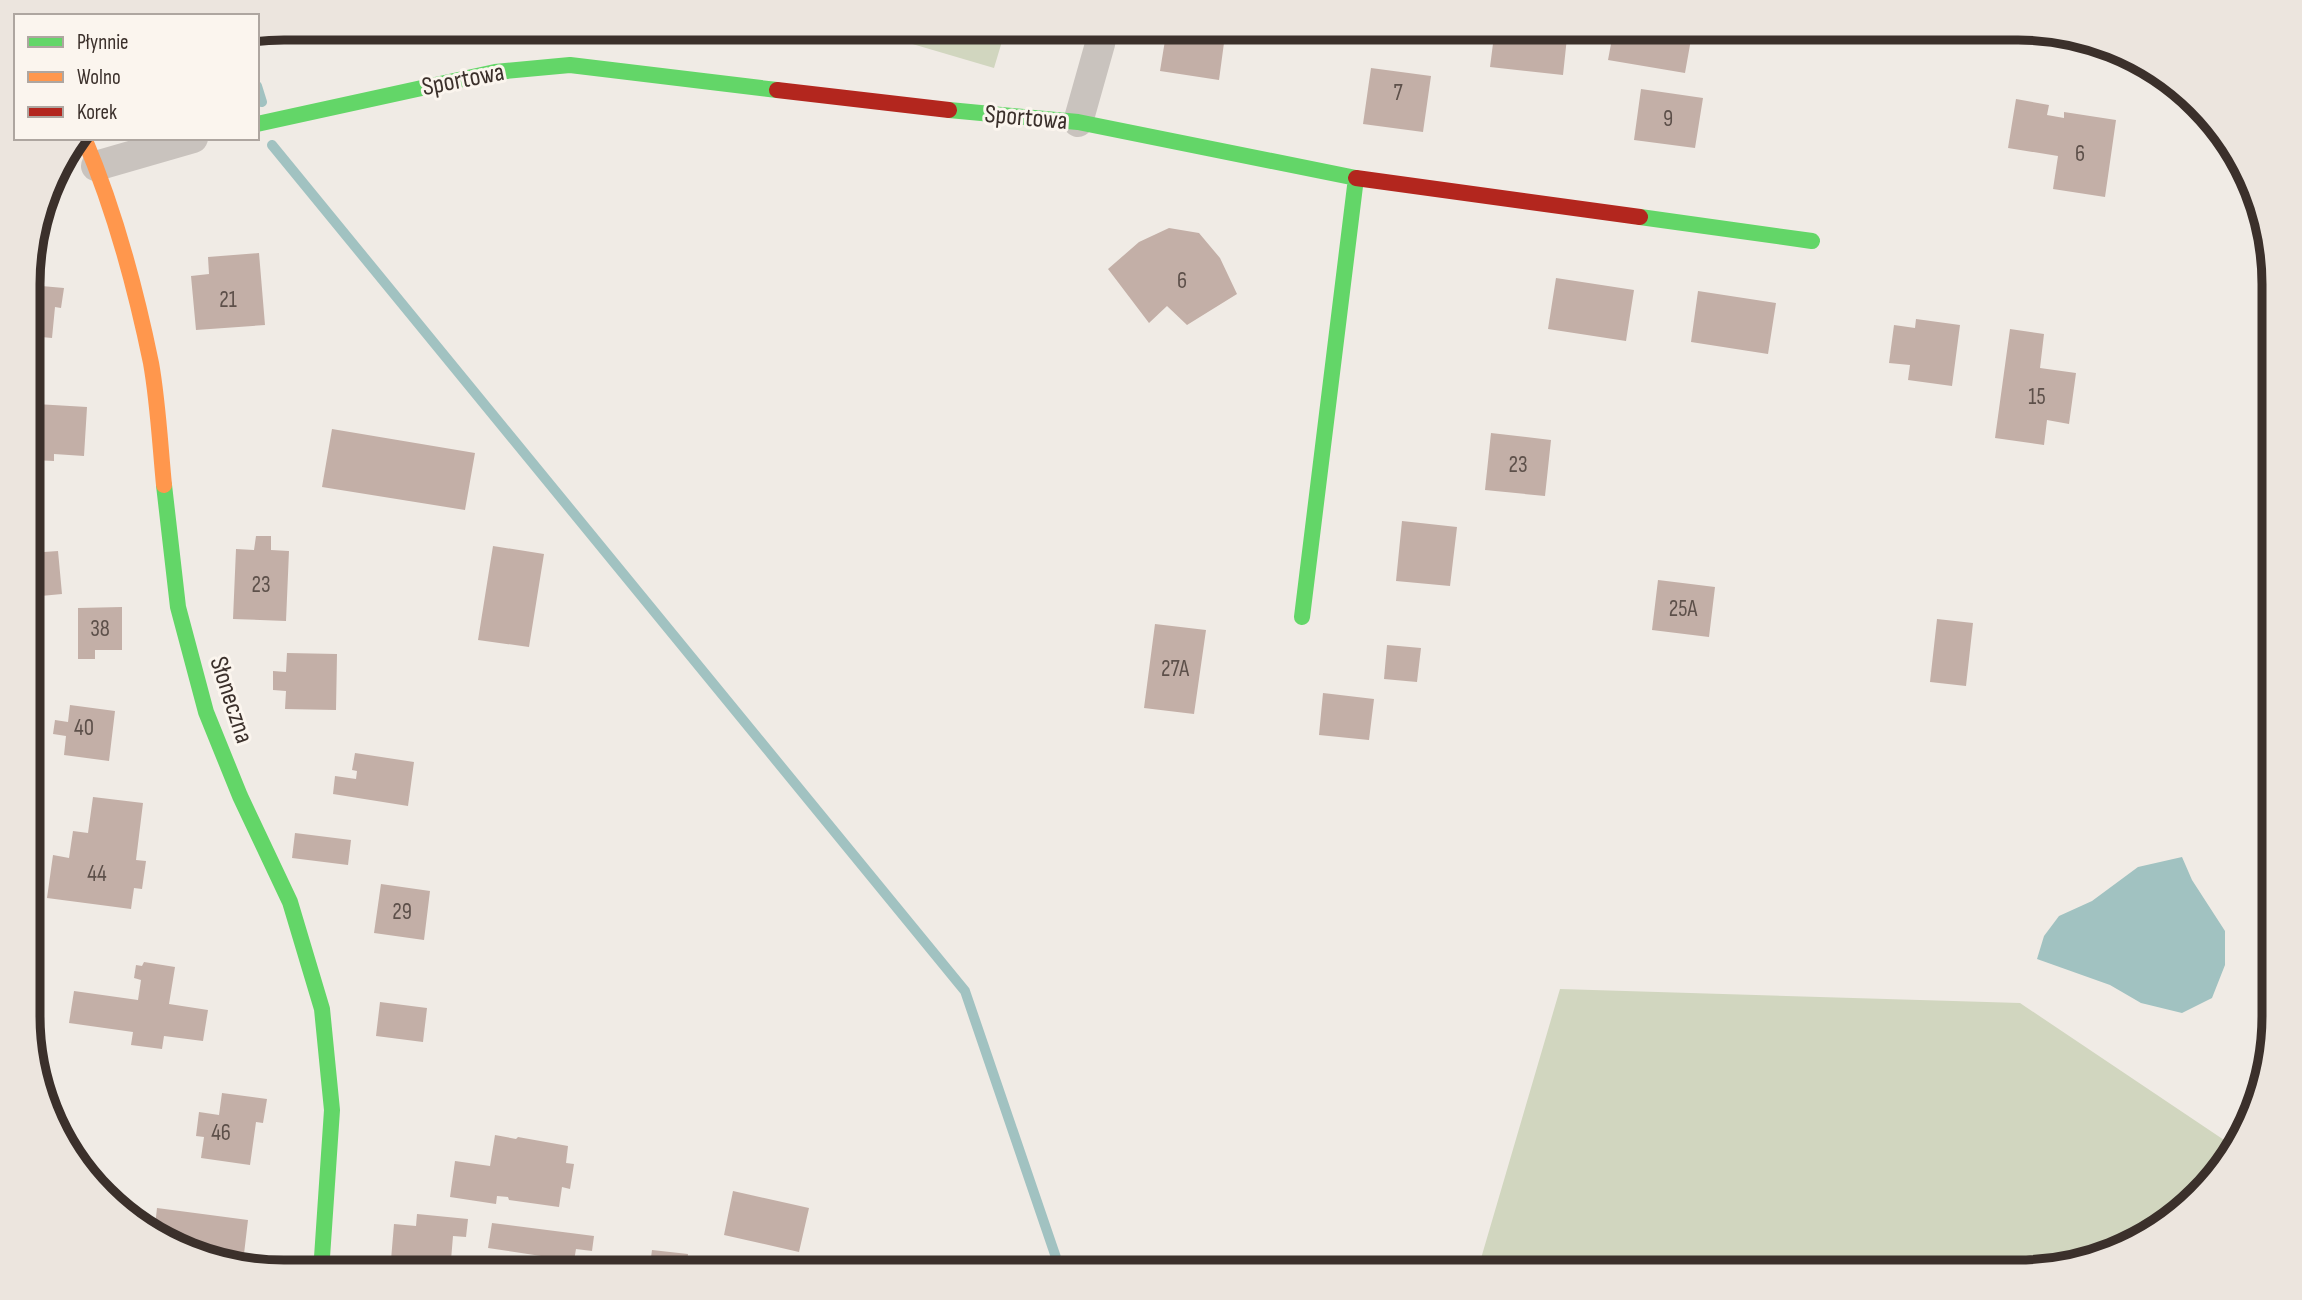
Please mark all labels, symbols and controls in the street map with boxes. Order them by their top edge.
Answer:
legend [14,14,259,140]
text: Płynnie [77,30,129,55]
street label: Sportowa [419,57,507,103]
text: Wolno [77,65,121,90]
house number: 7 [1393,79,1403,107]
street label: Sportowa [983,99,1069,137]
text: Korek [77,100,117,125]
house number: 9 [1663,105,1673,133]
house number: 6 [2075,140,2085,168]
house number: 6 [1177,267,1187,295]
house number: 21 [219,286,237,314]
house number: 15 [2028,383,2046,411]
house number: 23 [1508,451,1528,479]
house number: 23 [251,571,271,599]
house number: 25A [1669,595,1697,623]
house number: 38 [90,615,110,643]
street label: Słoneczna [202,653,260,747]
house number: 27A [1161,655,1189,683]
house number: 40 [74,714,94,742]
house number: 44 [87,860,107,888]
house number: 29 [392,898,412,926]
house number: 46 [211,1119,231,1147]

